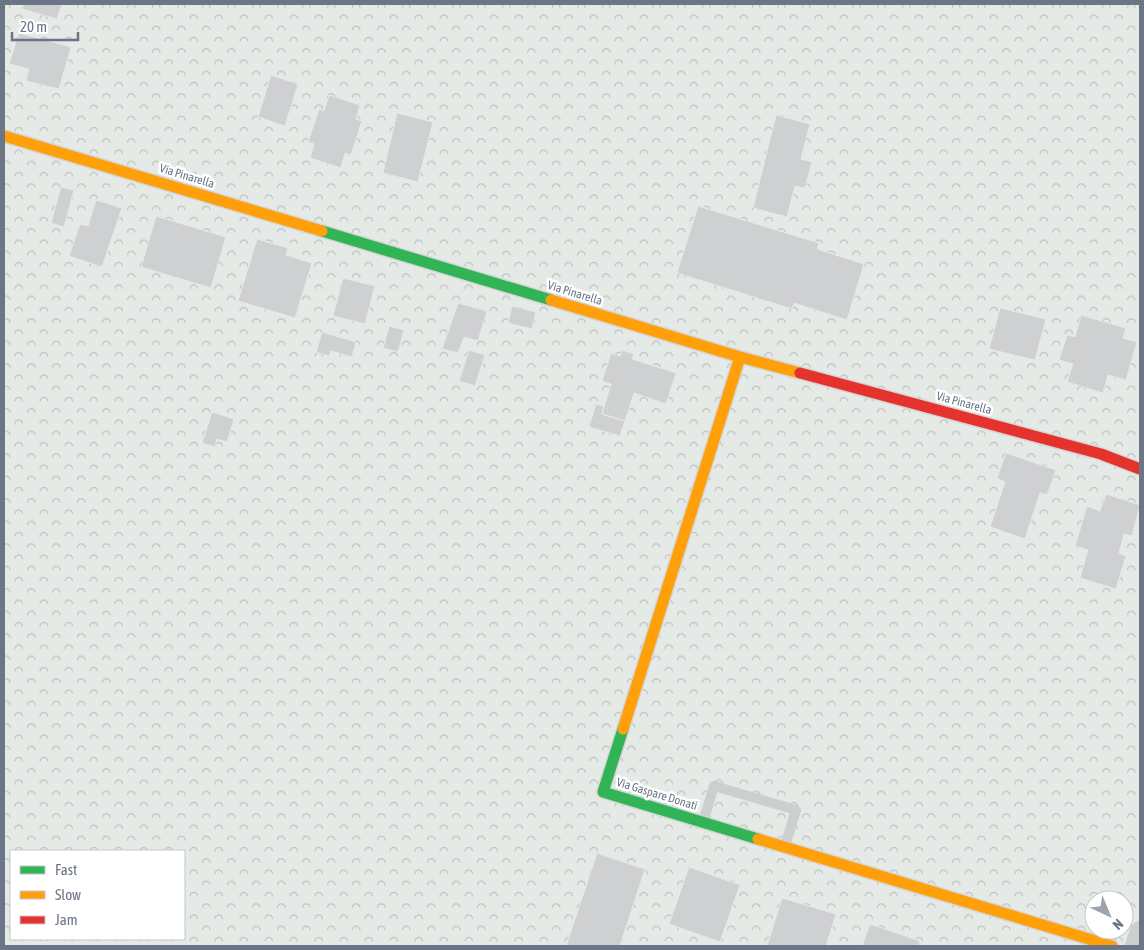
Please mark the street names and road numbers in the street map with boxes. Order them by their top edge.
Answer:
street label: Via Pinarella [158,161,216,191]
street label: Via Pinarella [546,278,604,308]
street label: Via Pinarella [935,389,993,417]
street label: Via Gaspare Donati [615,775,699,813]

